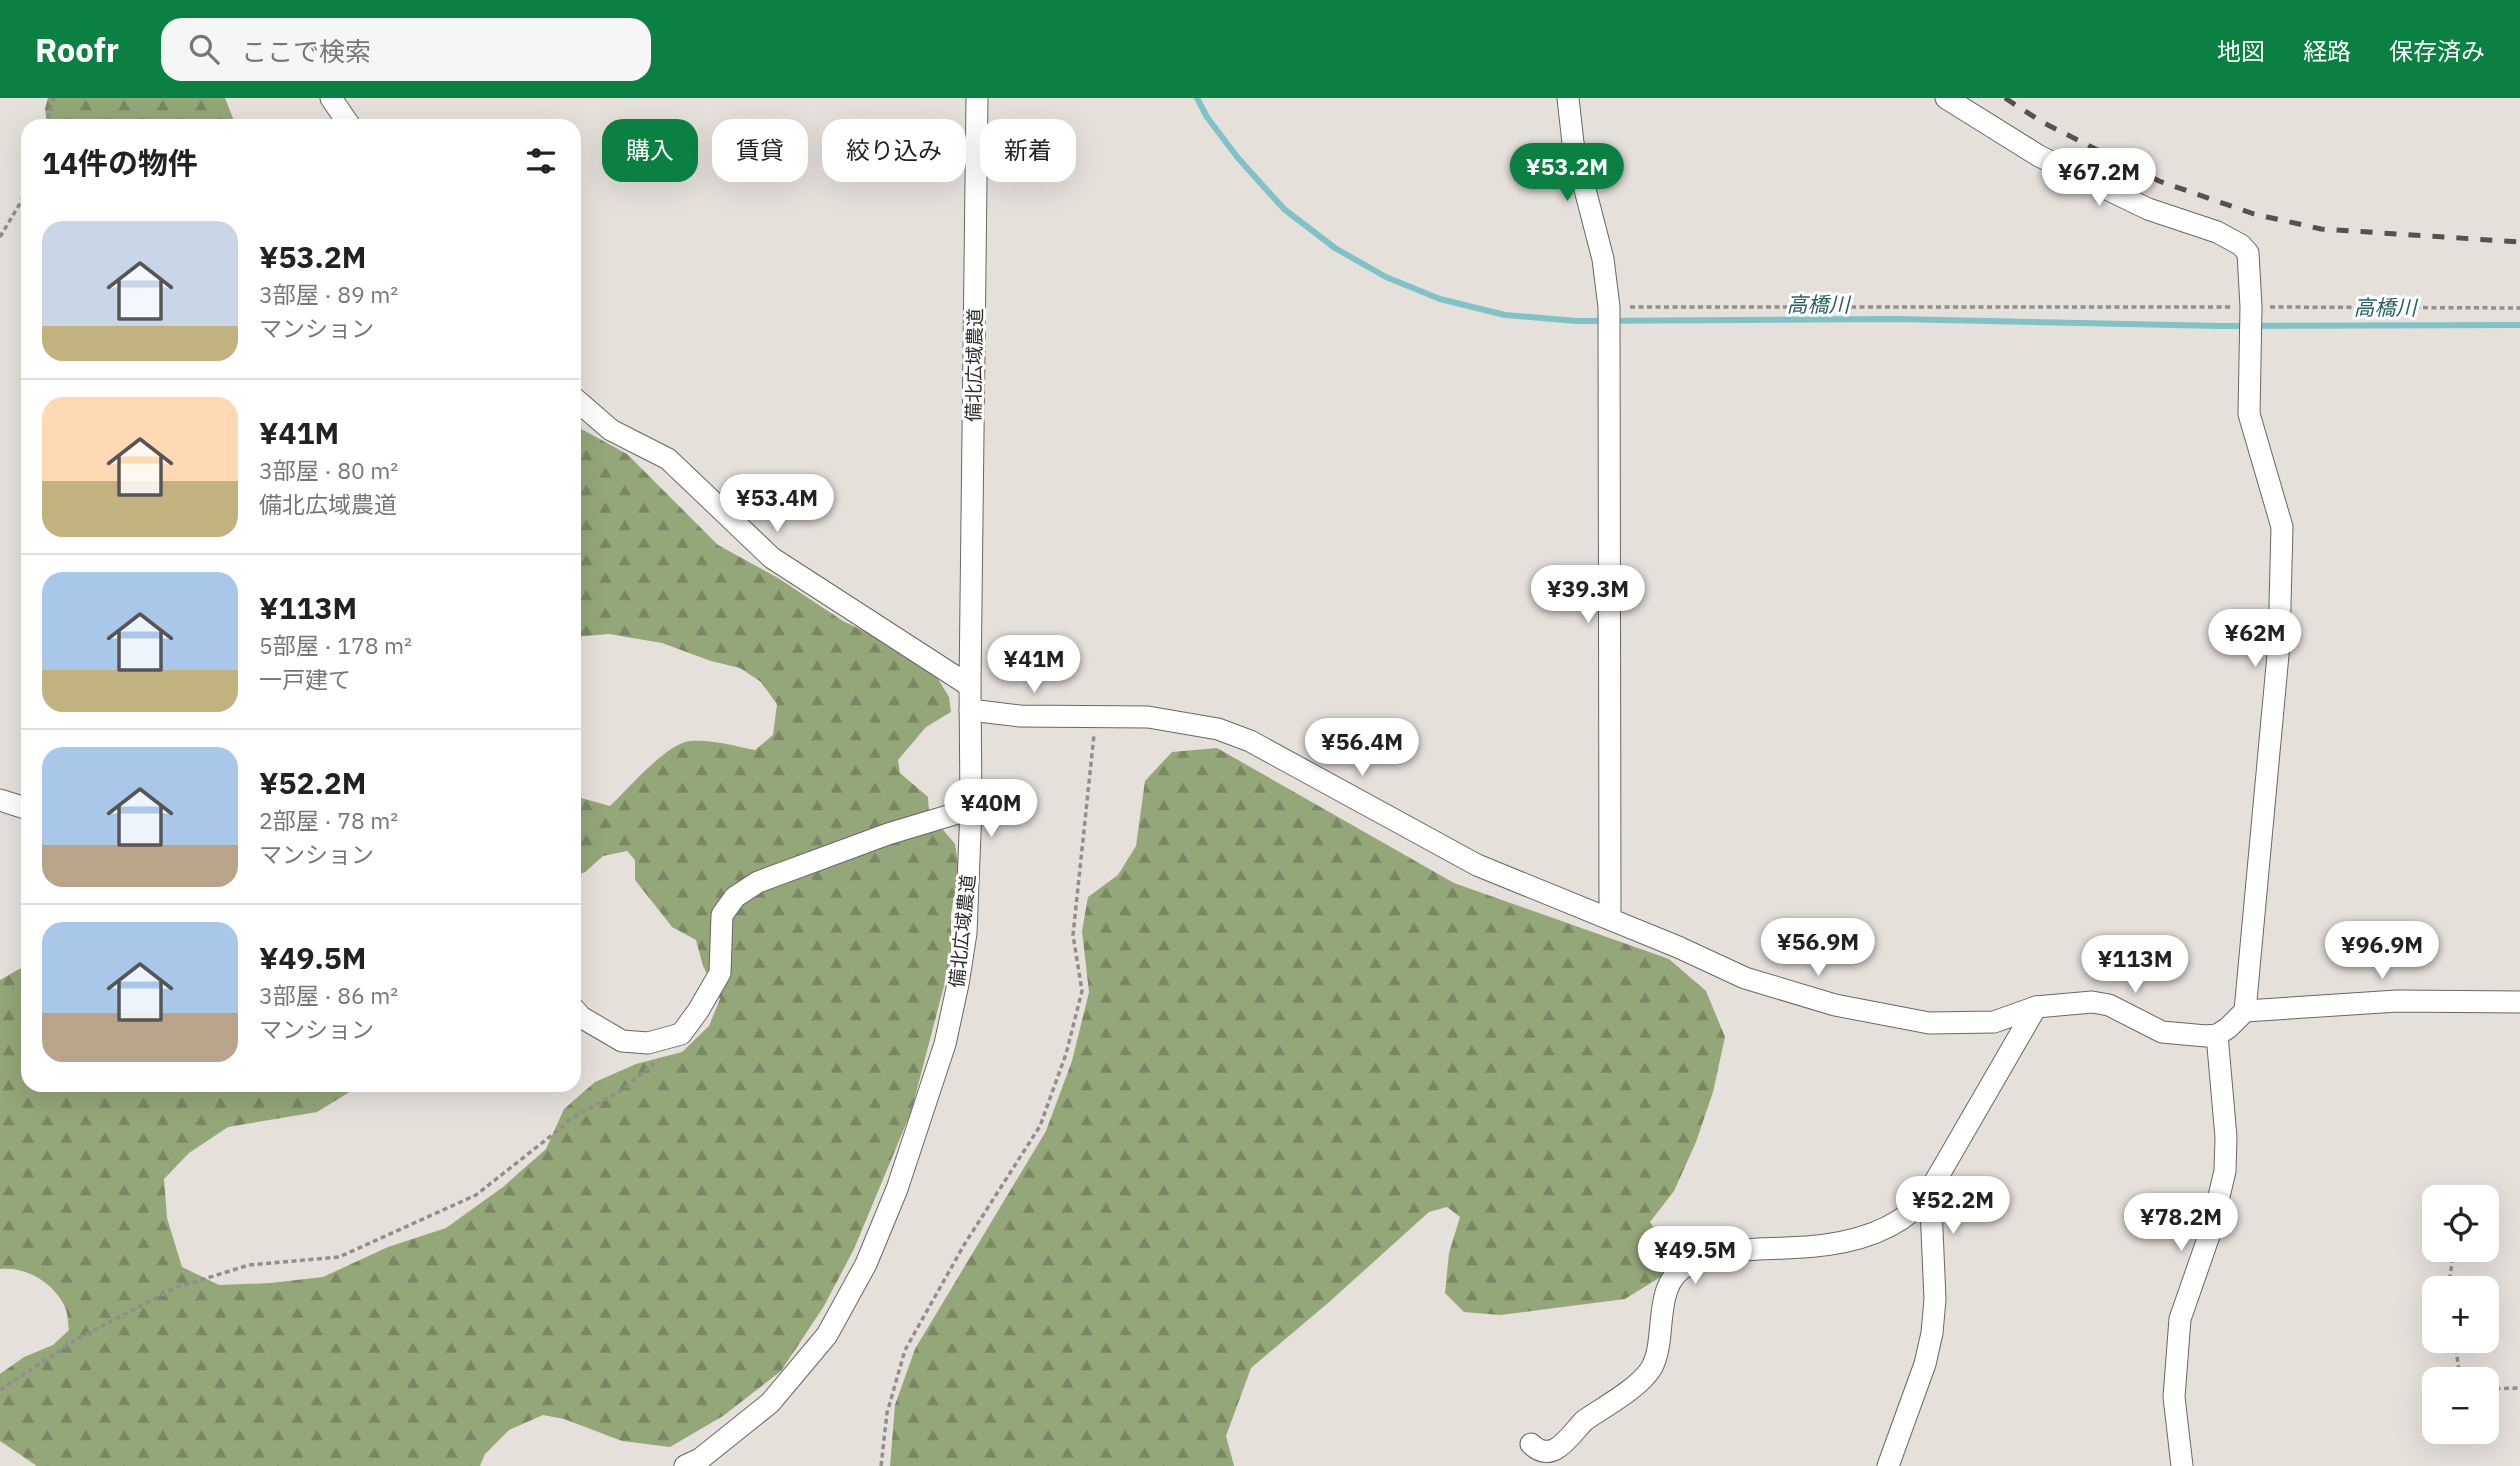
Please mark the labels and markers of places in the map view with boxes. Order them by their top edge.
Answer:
pin: ¥53.2M [1510,144,1624,203]
pin: ¥67.2M [2042,148,2156,208]
pin: ¥53.4M [720,474,834,534]
pin: ¥39.3M [1531,566,1645,625]
pin: ¥62M [2214,610,2296,669]
pin: ¥41M [993,636,1075,695]
pin: ¥56.4M [1305,718,1419,778]
pin: ¥40M [950,780,1032,839]
pin: ¥56.9M [1761,918,1875,978]
pin: ¥96.9M [2325,922,2439,981]
pin: ¥113M [2086,936,2184,995]
pin: ¥52.2M [1896,1176,2010,1236]
pin: ¥78.2M [2124,1194,2238,1253]
pin: ¥49.5M [1638,1226,1752,1286]

